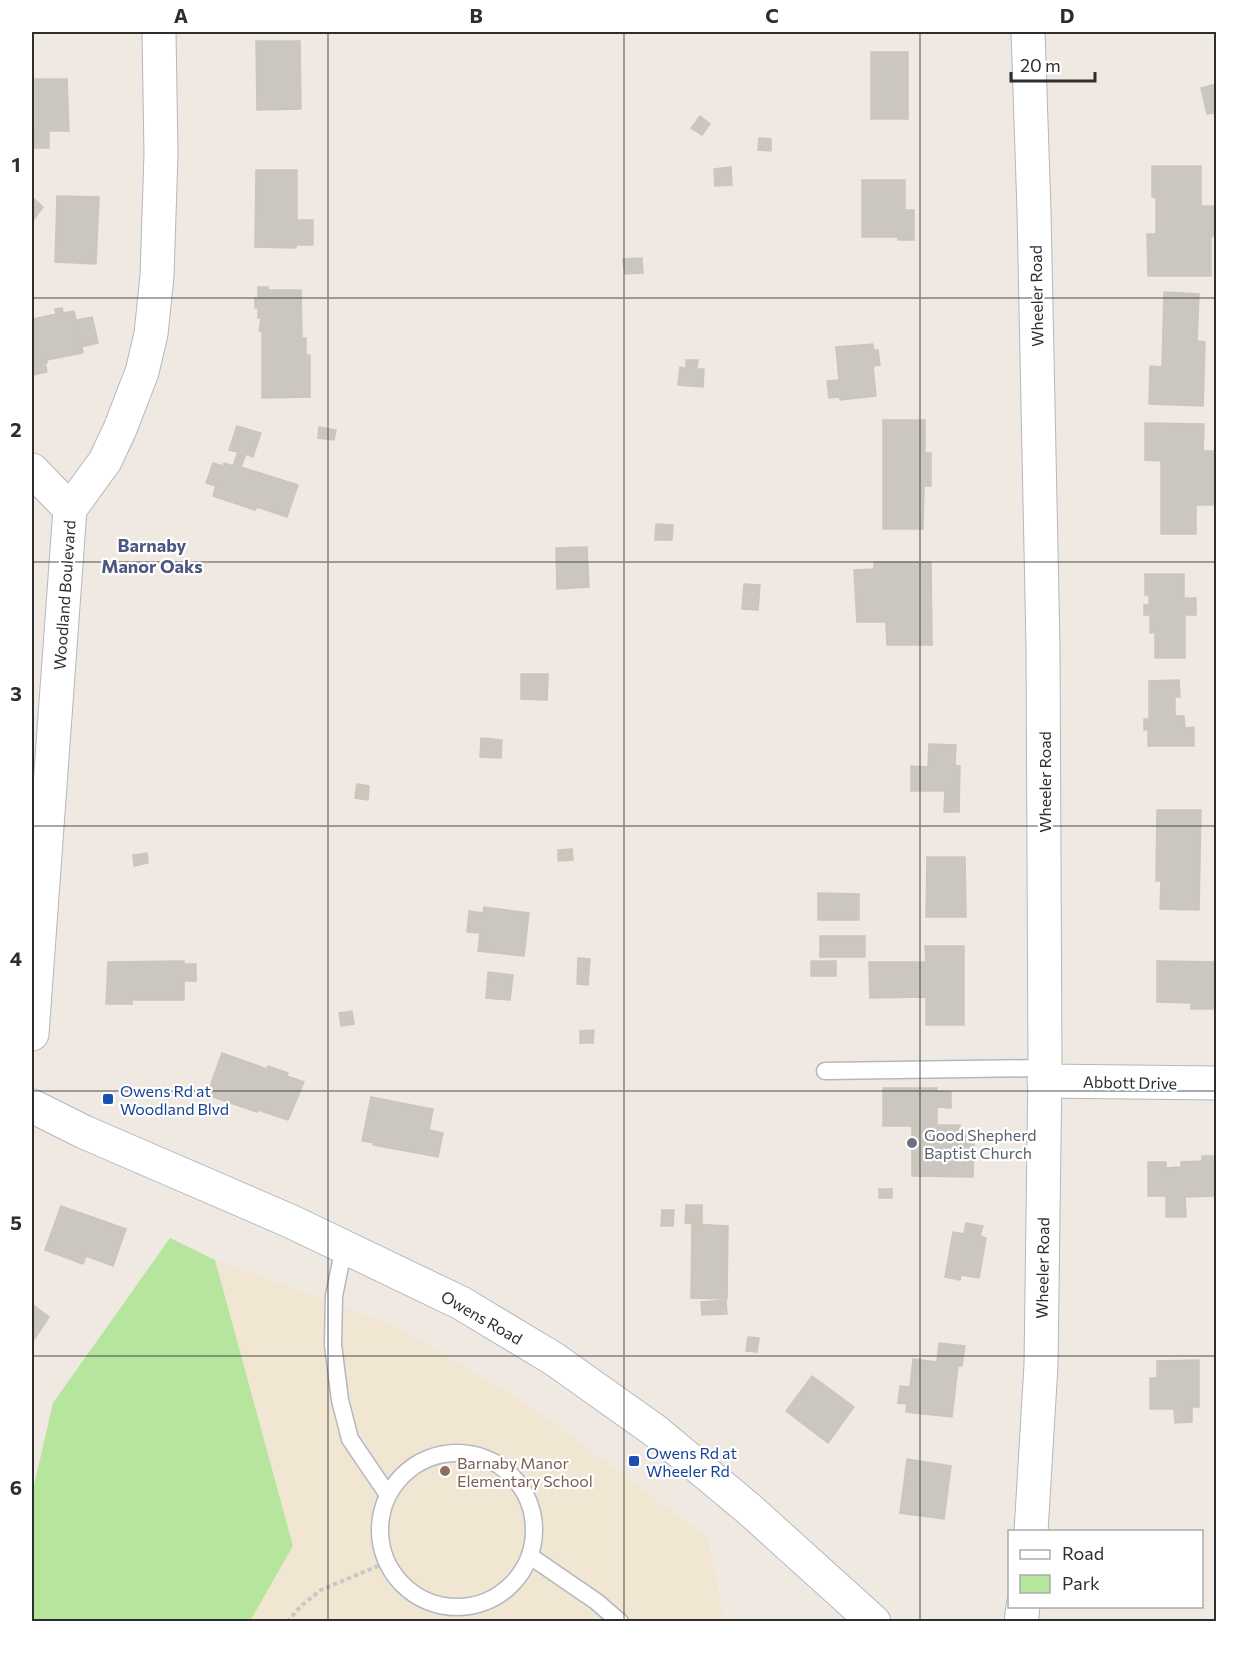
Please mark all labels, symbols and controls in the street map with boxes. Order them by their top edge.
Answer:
text: A [174,3,188,27]
text: B [469,3,483,27]
text: C [765,3,779,27]
text: D [1060,3,1074,27]
scale bar [1011,45,1095,83]
text: 20 m [1020,54,1061,76]
text: 1 [11,152,21,176]
street label: Wheeler Road [1026,245,1046,347]
text: 2 [10,417,22,441]
street label: Woodland Boulevard [49,519,79,671]
district label: Barnaby Manor Oaks [101,534,203,577]
text: 3 [10,681,22,705]
street label: Wheeler Road [1035,731,1054,833]
text: 4 [10,946,22,970]
street label: Abbott Drive [1083,1072,1177,1092]
place label: Owens Rd at Woodland Blvd [120,1081,229,1118]
marker: Owens Rd at Woodland Blvd [101,1092,115,1106]
place label: Good Shepherd Baptist Church [924,1125,1037,1162]
marker: Good Shepherd Baptist Church [905,1136,919,1150]
text: 5 [10,1210,22,1234]
street label: Wheeler Road [1032,1217,1052,1319]
street label: Owens Road [438,1286,526,1348]
place label: Owens Rd at Wheeler Rd [646,1443,737,1480]
place label: Barnaby Manor Elementary School [457,1453,593,1490]
marker: Owens Rd at Wheeler Rd [627,1454,641,1468]
marker: Barnaby Manor Elementary School [438,1464,452,1478]
text: 6 [10,1475,22,1499]
legend [1008,1530,1203,1608]
text: Road [1062,1542,1104,1564]
text: Park [1062,1572,1100,1594]

